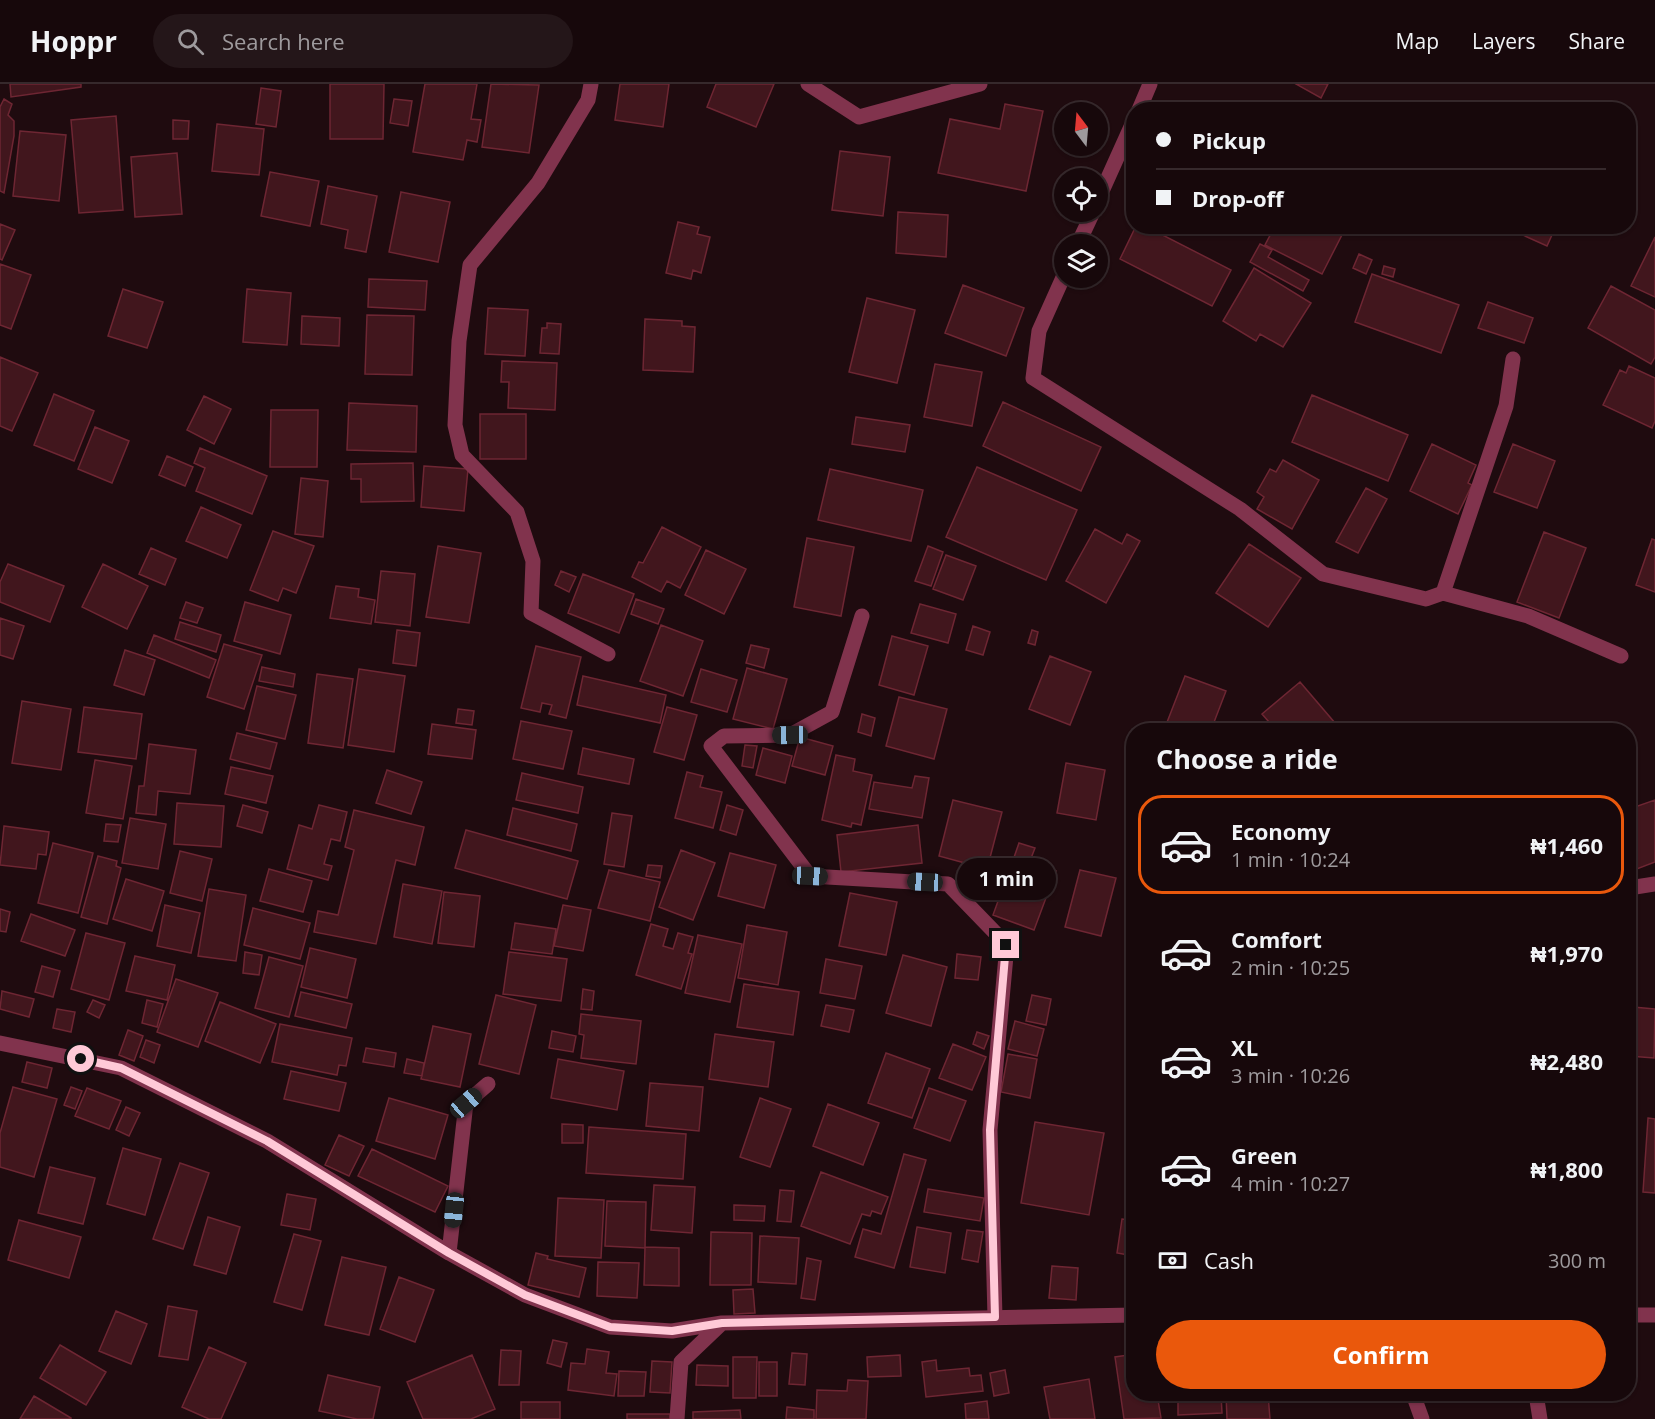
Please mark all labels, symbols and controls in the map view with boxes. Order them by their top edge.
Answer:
search box [153,14,573,68]
text: Hoppr [30,22,117,60]
icon: search [174,25,207,58]
text: Search here [222,26,345,56]
text: Map [1396,27,1439,55]
text: Layers [1472,27,1536,55]
text: Share [1569,27,1625,55]
north arrow [1054,102,1108,156]
map controls [1054,102,1108,288]
text: Pickup [1192,125,1266,155]
button: locate [1054,168,1108,222]
text: Drop-off [1192,183,1284,213]
button: layers [1054,234,1108,288]
car [772,726,808,744]
text: Choose a ride [1156,740,1338,777]
text: Economy [1231,816,1330,846]
icon: car [1159,818,1213,872]
text: ₦1,460 [1531,830,1603,860]
text: 1 min · 10:24 [1231,846,1350,873]
callout: 1 min [956,858,1056,900]
text: 1 min [979,865,1034,892]
car [792,866,828,886]
car [907,872,943,892]
text: Comfort [1231,924,1322,954]
icon: car [1159,926,1213,980]
route end [992,931,1019,958]
text: ₦1,970 [1531,938,1603,968]
text: 2 min · 10:25 [1231,954,1350,981]
text: XL [1231,1032,1258,1062]
icon: car [1159,1034,1213,1088]
route start [67,1045,94,1072]
text: ₦2,480 [1531,1046,1603,1076]
text: 3 min · 10:26 [1231,1062,1350,1089]
car [447,1084,485,1122]
text: Green [1231,1140,1297,1170]
icon: car [1159,1142,1213,1196]
text: ₦1,800 [1531,1154,1603,1184]
text: 4 min · 10:27 [1231,1170,1350,1197]
car [443,1191,465,1229]
icon: cash [1156,1244,1189,1277]
text: Cash [1204,1245,1254,1275]
text: 300 m [1548,1247,1606,1274]
button: Confirm [1156,1320,1606,1389]

